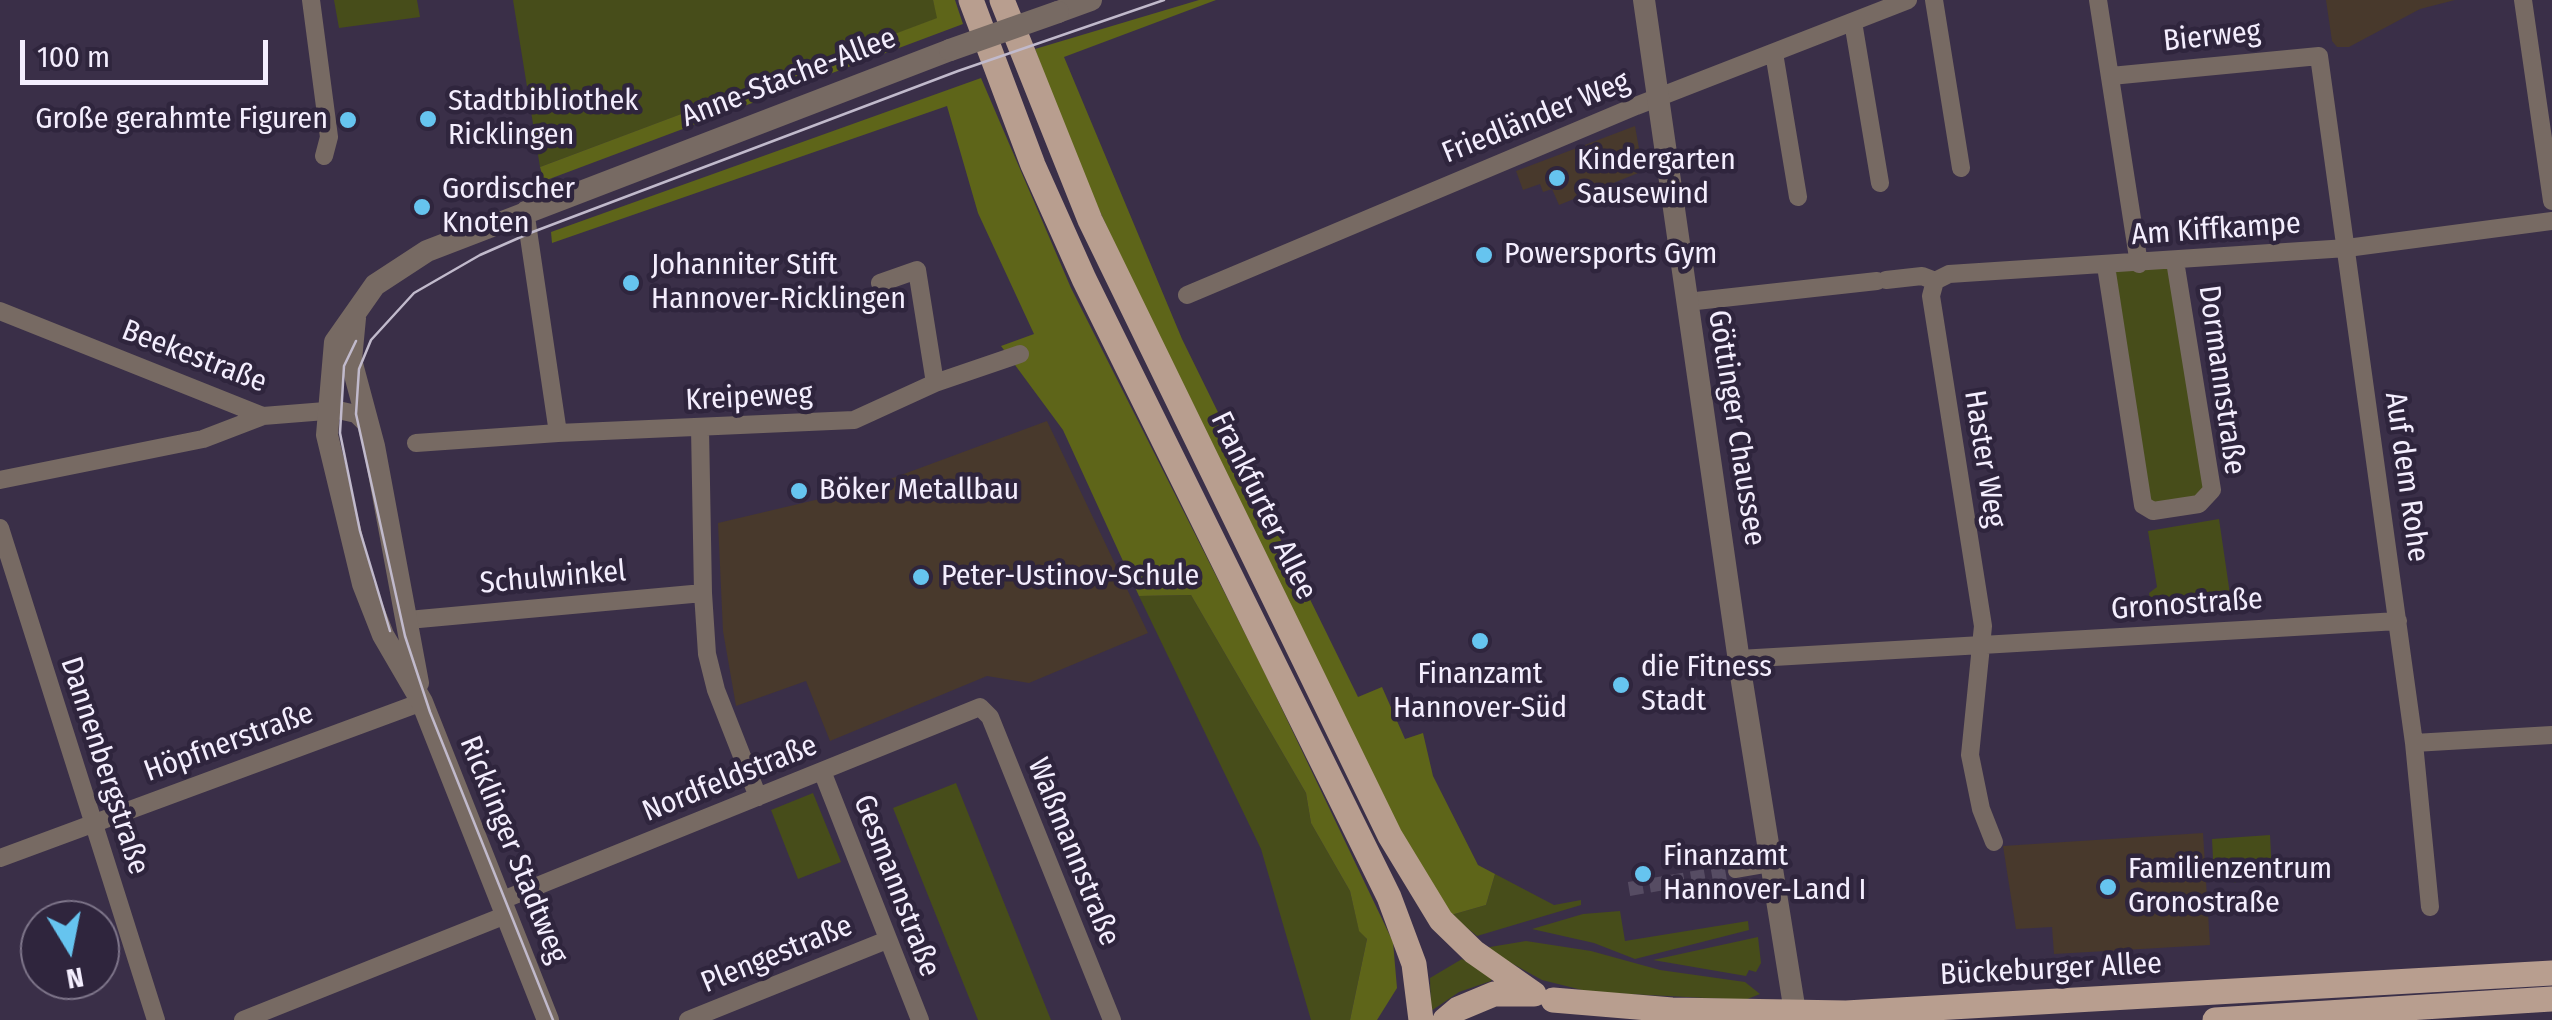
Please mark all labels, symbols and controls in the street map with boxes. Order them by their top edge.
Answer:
street label: Bierweg [2161,14,2263,60]
scale bar [25,20,272,82]
street label: Anne-Stache-Allee [677,21,901,135]
text: 100 m [37,39,110,75]
street label: Friedländer Weg [1437,64,1635,172]
place label: Stadtbibliothek Ricklingen [448,84,638,154]
place label: Große gerahmte Figuren [35,102,328,138]
marker: Stadtbibliothek Ricklingen [417,108,439,130]
marker: Große gerahmte Figuren [337,109,359,131]
place label: Kindergarten Sausewind [1577,143,1736,214]
marker: Kindergarten Sausewind [1546,167,1568,189]
place label: Gordischer Knoten [442,172,575,242]
marker: Gordischer Knoten [411,196,433,218]
street label: Am Kiffkampe [2130,206,2302,254]
place label: Powersports Gym [1504,237,1717,273]
marker: Powersports Gym [1473,244,1495,266]
place label: Johanniter Stift Hannover-Ricklingen [651,248,906,318]
marker: Johanniter Stift Hannover-Ricklingen [620,272,642,294]
street label: Dormannstraße [2190,283,2252,477]
street label: Göttinger Chaussee [1700,308,1772,548]
street label: Beekestraße [116,313,272,401]
street label: Kreipeweg [685,377,813,419]
street label: Haster Weg [1955,388,2013,530]
street label: Auf dem Rohe [2376,390,2436,564]
street label: Frankfurter Allee [1202,406,1324,606]
place label: Böker Metallbau [819,473,1019,509]
marker: Böker Metallbau [788,480,810,502]
street label: Schulwinkel [478,554,628,602]
place label: Peter-Ustinov-Schule [941,559,1199,595]
marker: Peter-Ustinov-Schule [910,566,932,588]
street label: Gronostraße [2110,582,2264,628]
marker: Finanzamt Hannover-Süd [1469,630,1491,652]
place label: die Fitness Stadt [1641,650,1772,720]
street label: Dannenbergstraße [52,653,156,879]
place label: Finanzamt Hannover-Süd [1393,657,1567,728]
marker: die Fitness Stadt [1610,674,1632,696]
street label: Höpfnerstraße [139,696,319,790]
street label: Nordfeldstraße [638,728,822,830]
street label: Ricklinger Stadtweg [451,731,575,969]
street label: Waßmannstraße [1019,753,1127,951]
street label: Gesmannstraße [845,790,947,982]
place label: Finanzamt Hannover-Land I [1663,839,1866,910]
place label: Familienzentrum Gronostraße [2128,852,2332,922]
marker: Finanzamt Hannover-Land I [1632,863,1654,885]
marker: Familienzentrum Gronostraße [2097,876,2119,898]
north arrow [20,900,120,1000]
street label: Plengestraße [696,908,858,1002]
street label: Bückeburger Allee [1939,946,2163,994]
text: N [64,960,86,996]

